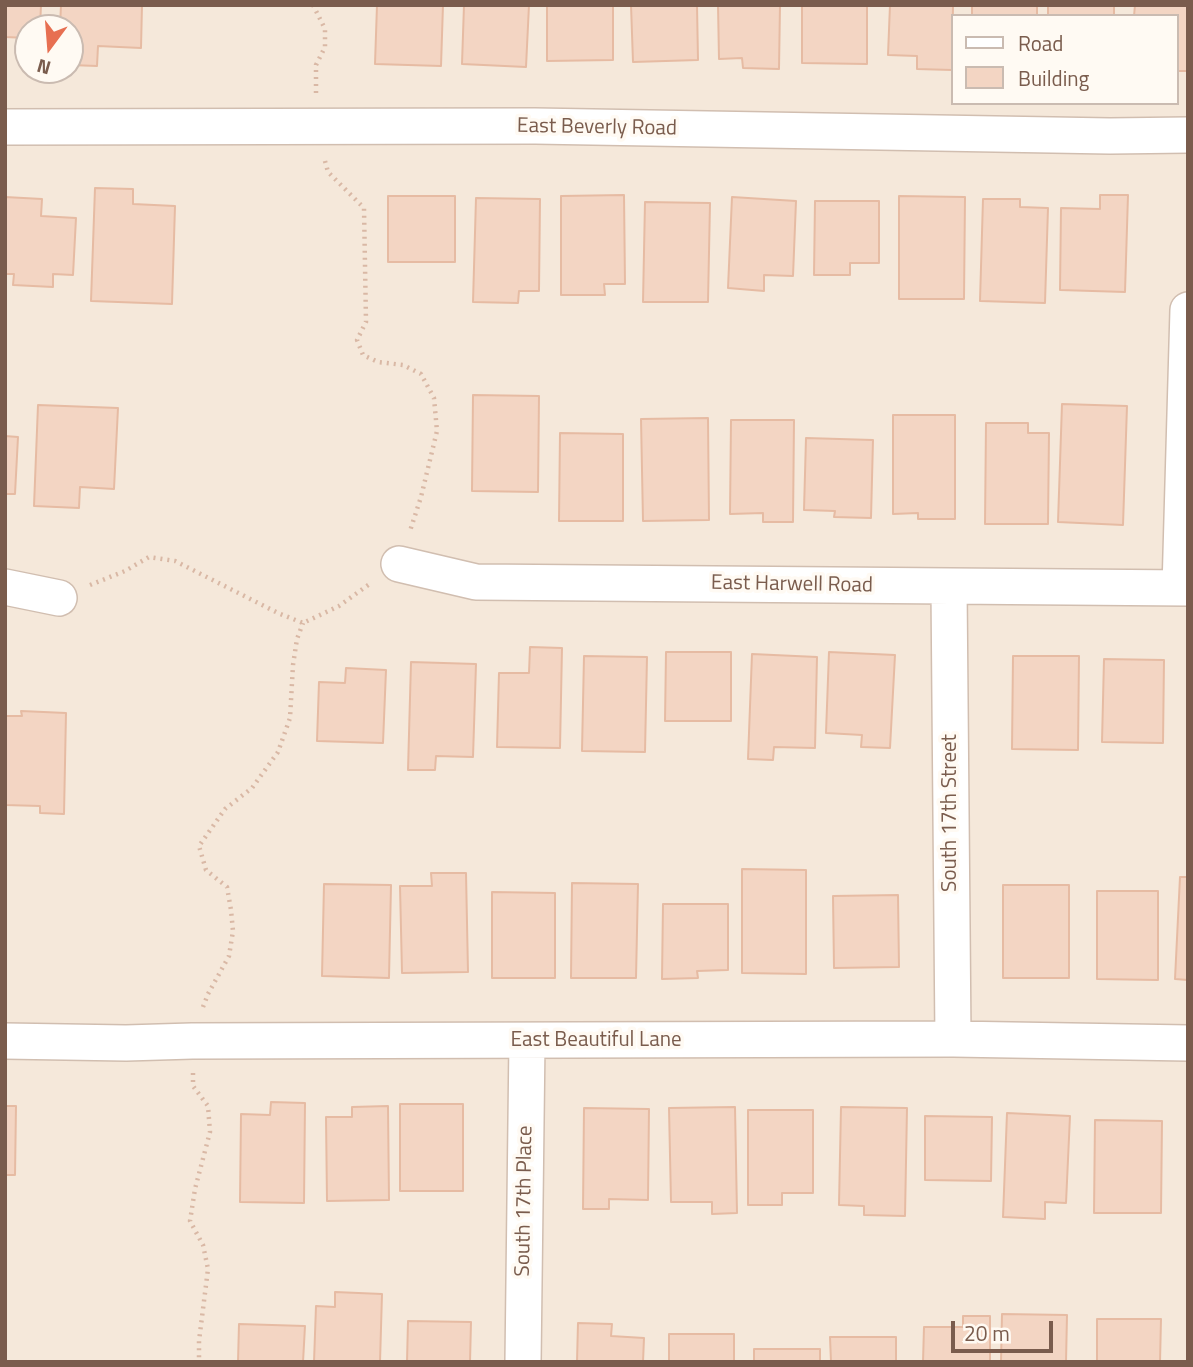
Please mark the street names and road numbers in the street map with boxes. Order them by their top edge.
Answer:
street label: East Beverly Road [517,114,677,142]
street label: East Harwell Road [711,571,873,599]
street label: South 17th Street [938,734,964,892]
street label: East Beautiful Lane [510,1028,682,1054]
street label: South 17th Place [511,1125,539,1277]

